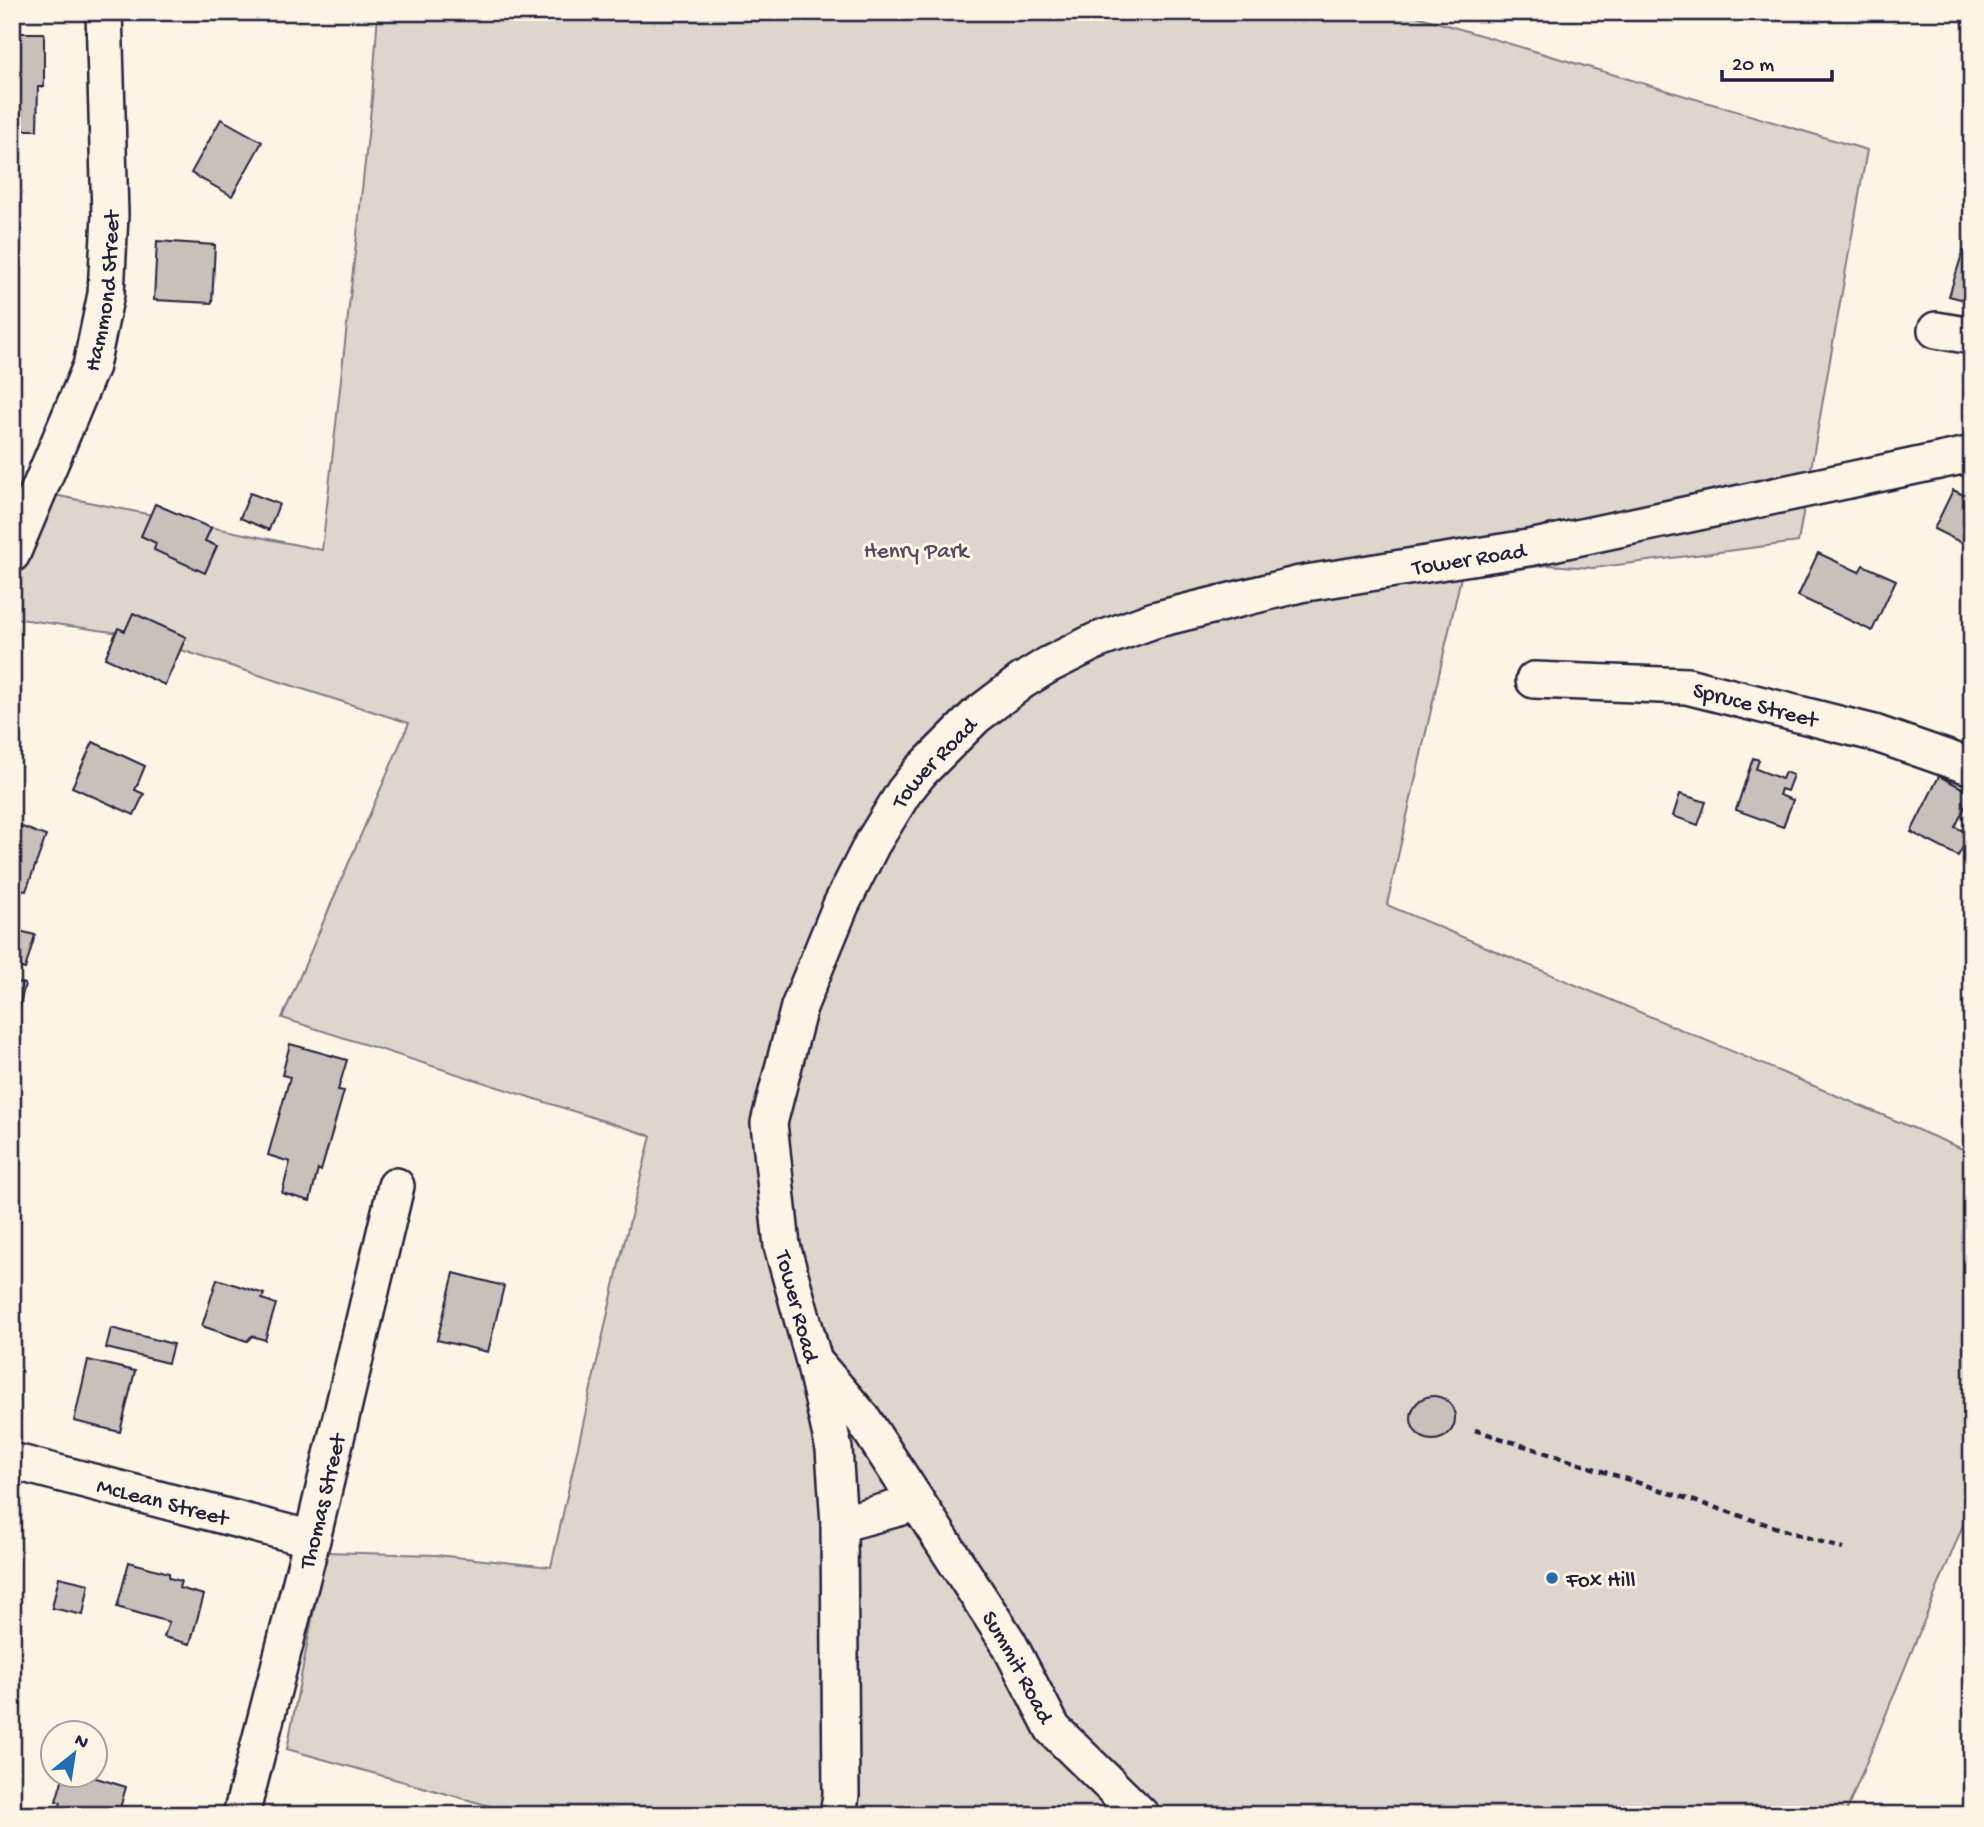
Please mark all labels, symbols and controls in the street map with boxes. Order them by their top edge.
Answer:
scale bar [1722,38,1832,82]
text: 20 m [1732,54,1774,79]
street label: Hammond Street [80,209,127,374]
street label: Tower Road [1409,538,1529,583]
park label: Henry Park [864,539,971,566]
street label: Spruce Street [1690,678,1822,736]
street label: Tower Road [886,712,985,816]
street label: Tower Road [767,1246,824,1367]
street label: Thomas Street [294,1430,354,1574]
street label: McLean Street [94,1474,232,1534]
place label: Fox Hill [1565,1568,1636,1595]
marker: Fox Hill [1544,1570,1560,1586]
street label: Summit Road [974,1607,1058,1730]
north arrow [38,1718,108,1788]
text: N [70,1729,92,1755]

